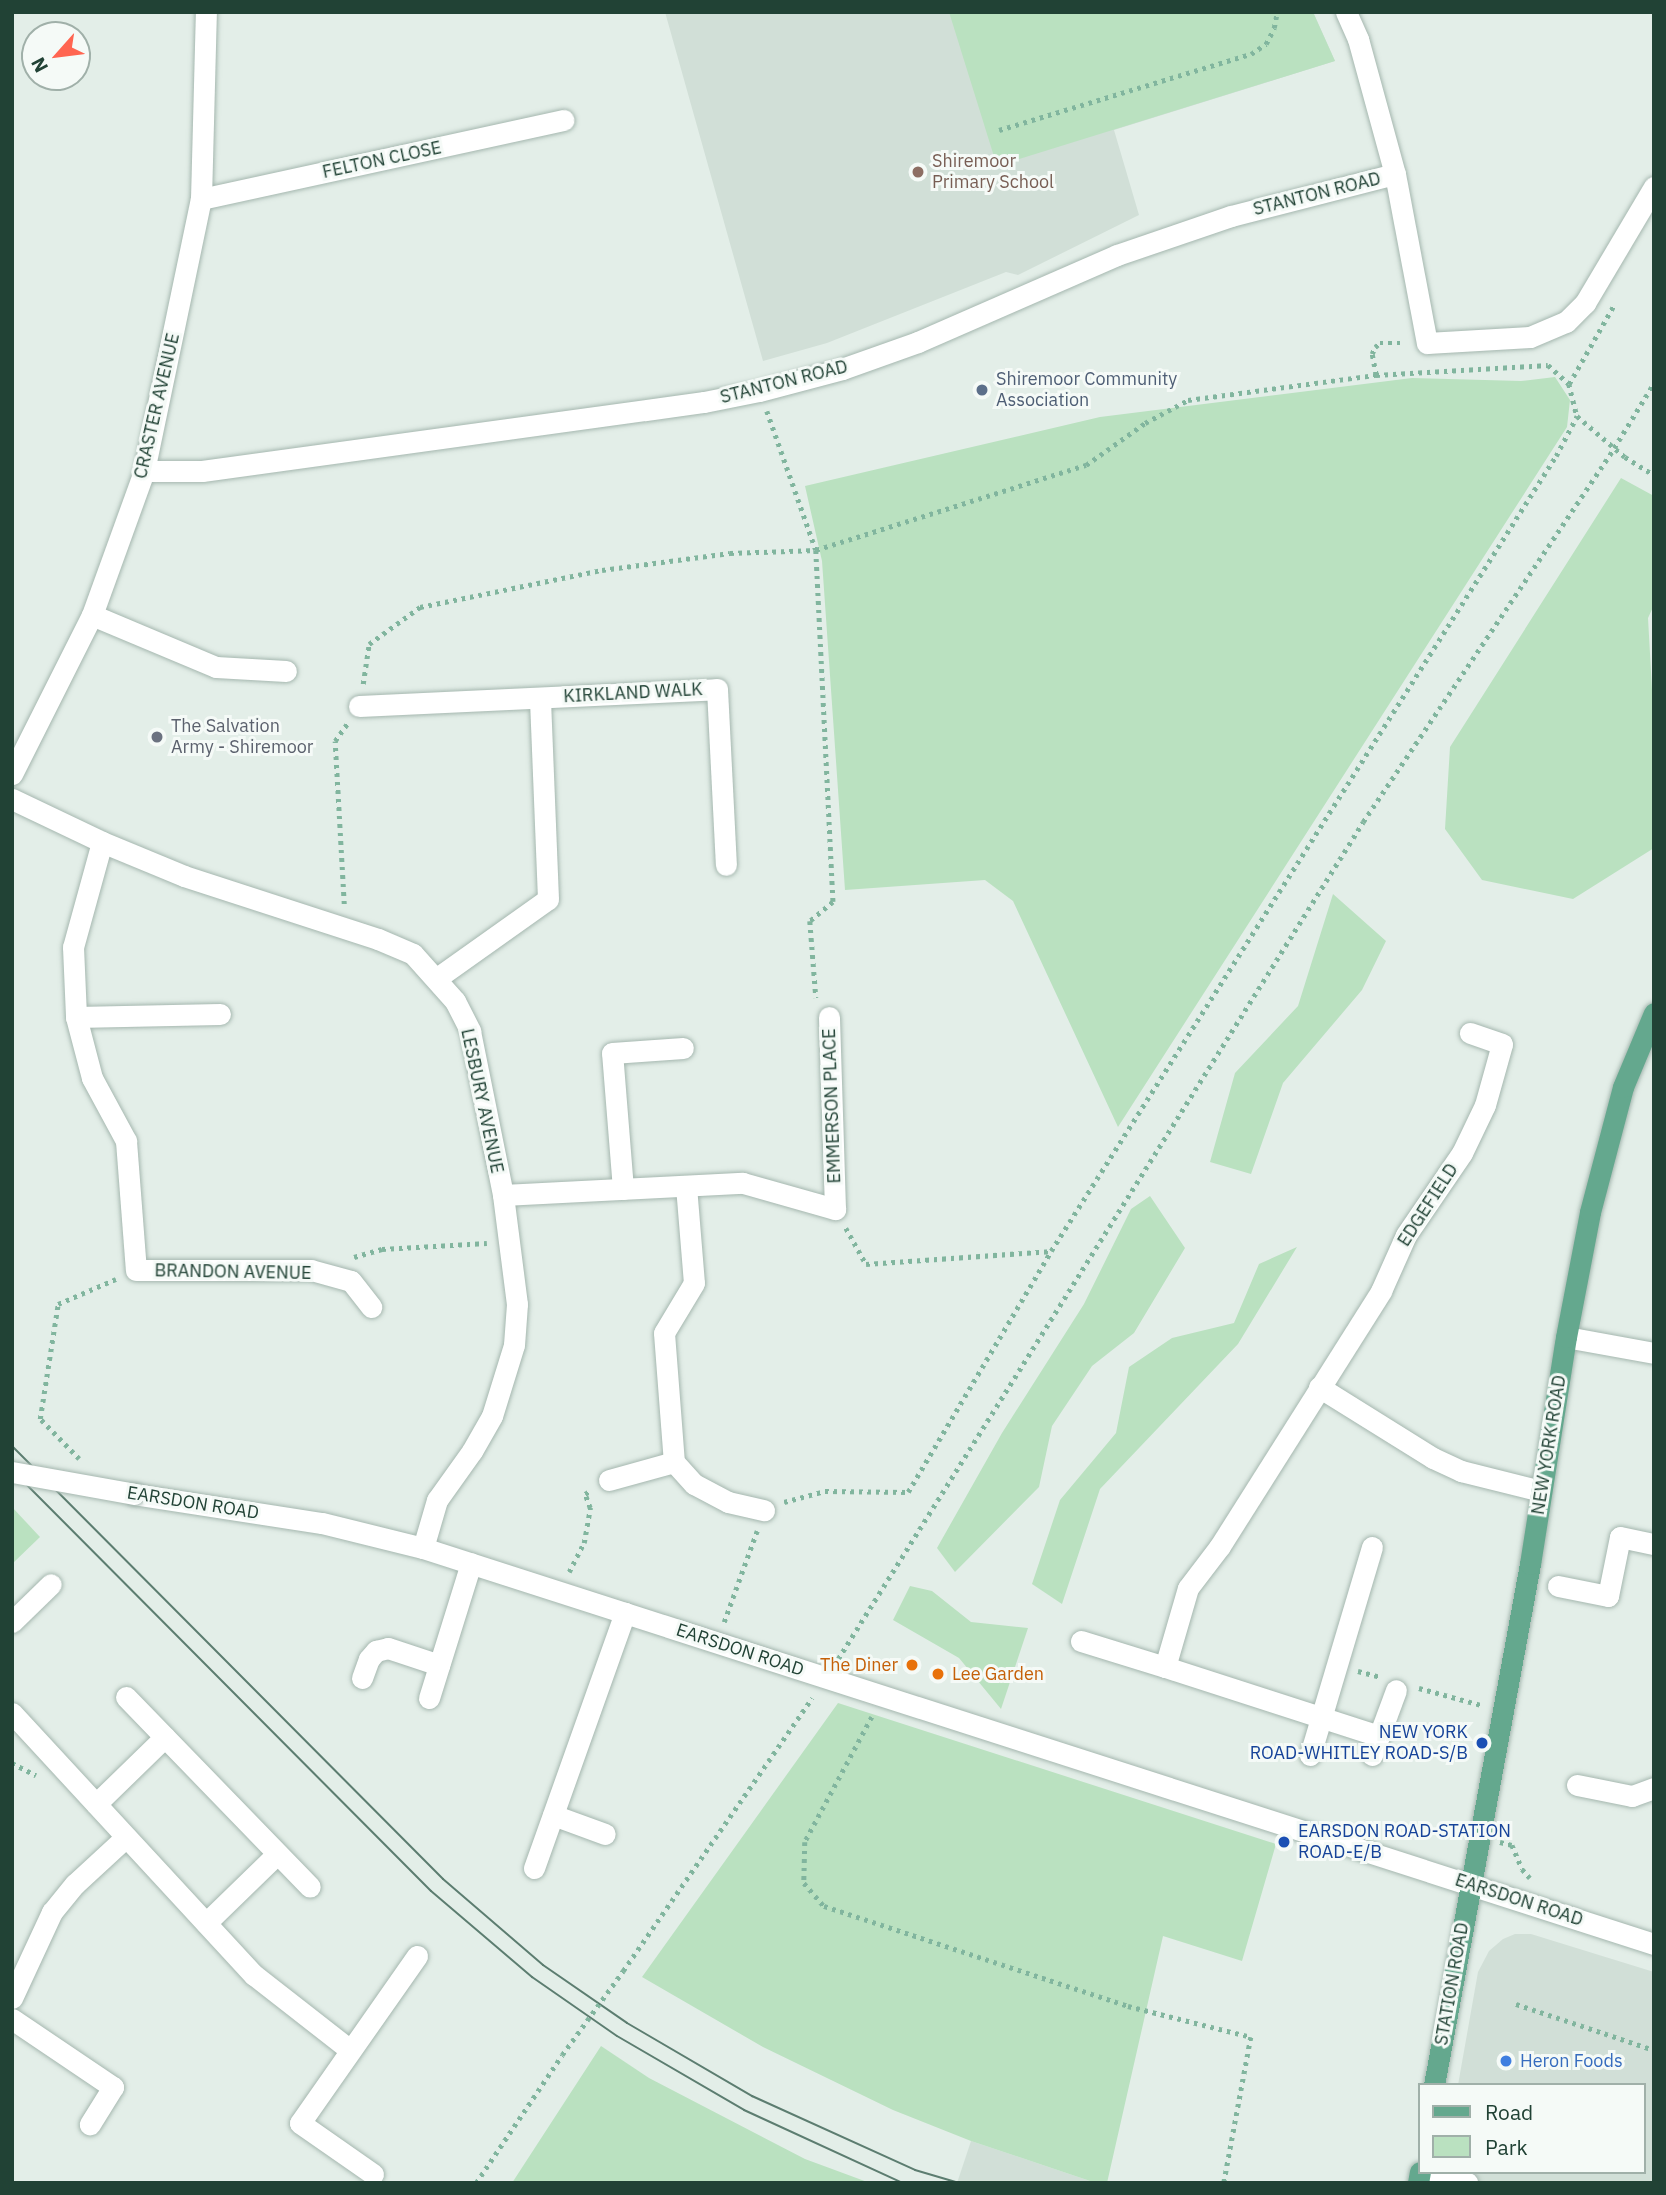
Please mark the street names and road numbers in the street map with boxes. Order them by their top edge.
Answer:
street label: FELTON CLOSE [320,137,444,183]
street label: STANTON ROAD [1251,168,1383,220]
street label: CRASTER AVENUE [130,331,184,481]
street label: STANTON ROAD [718,356,850,408]
street label: KIRKLAND WALK [563,679,703,707]
street label: LESBURY AVENUE [456,1027,508,1175]
street label: EMMERSON PLACE [818,1028,846,1184]
street label: EDGEFIELD [1393,1160,1463,1250]
street label: BRANDON AVENUE [154,1260,312,1284]
street label: NEW YORK ROAD [1527,1374,1571,1516]
street label: EARSDON ROAD [126,1482,260,1524]
street label: EARSDON ROAD [673,1619,807,1681]
street label: EARSDON ROAD [1452,1869,1586,1931]
street label: STATION ROAD [1431,1921,1473,2047]

